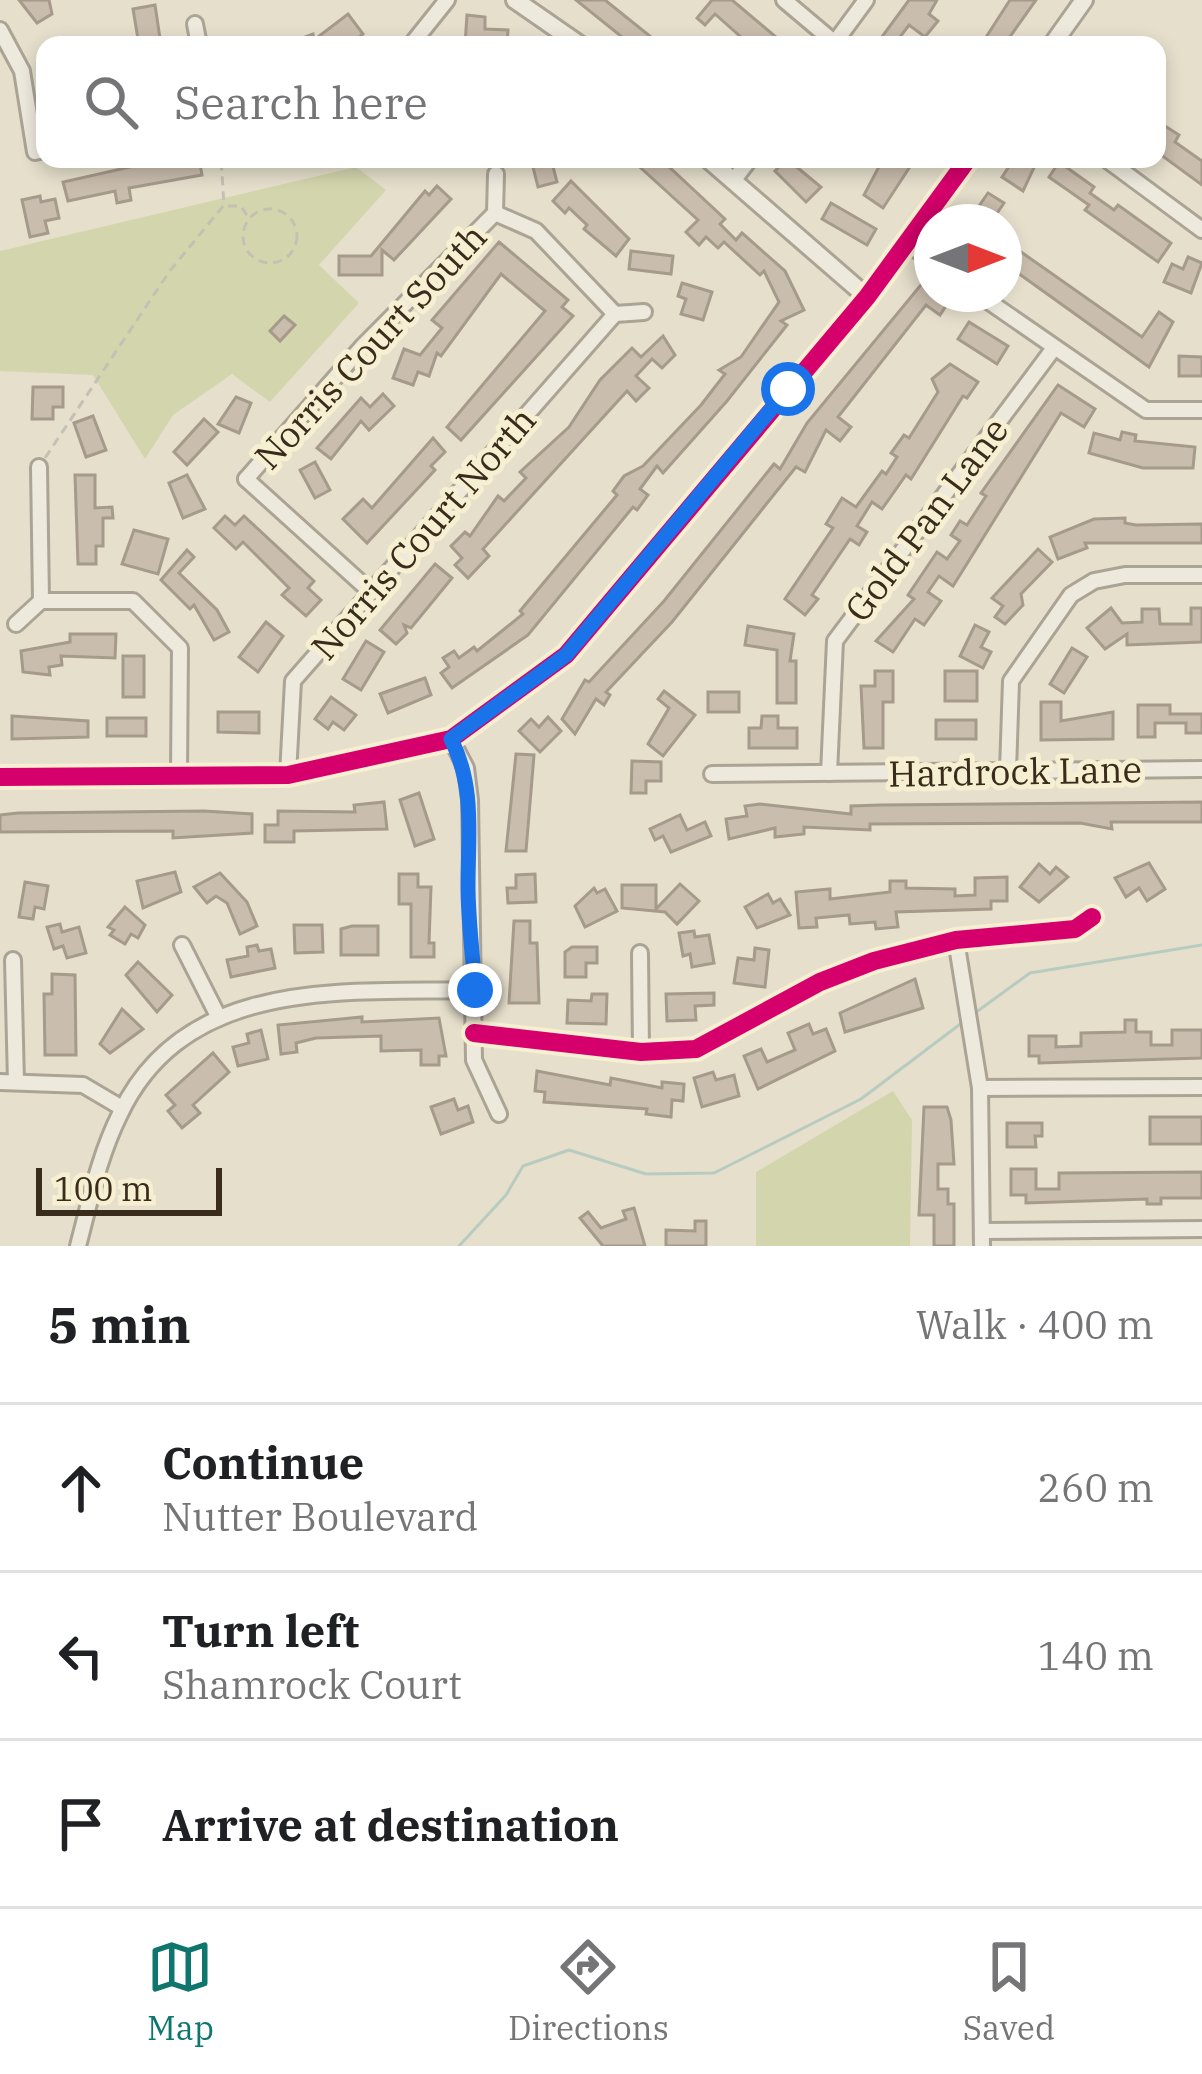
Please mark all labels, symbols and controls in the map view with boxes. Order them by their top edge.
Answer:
search box [36,36,1166,168]
icon: search [78,69,144,135]
text: Search here [174,73,428,131]
north arrow [914,204,1022,312]
street label: Norris Court South [244,213,496,479]
route start [761,362,815,416]
street label: Norris Court North [300,397,546,669]
street label: Gold Pan Lane [834,408,1018,630]
street label: Hardrock Lane [888,745,1142,797]
route end [448,963,502,1017]
scale bar [36,1162,222,1215]
text: 100 m [54,1167,153,1210]
text: 5 min [48,1291,191,1357]
text: Walk · 400 m [916,1299,1154,1350]
text: Continue [162,1433,364,1491]
icon: ahead [48,1455,114,1521]
text: 260 m [1038,1462,1154,1513]
text: Nutter Boulevard [162,1491,478,1542]
text: Turn left [162,1601,359,1659]
icon: left [48,1623,114,1689]
text: 140 m [1038,1630,1154,1681]
text: Shamrock Court [162,1659,462,1710]
icon: arrive [48,1791,114,1857]
text: Arrive at destination [162,1795,619,1853]
tab: Map [147,1934,214,2049]
tab: Directions [508,1934,669,2049]
tab: Saved [963,1934,1055,2049]

